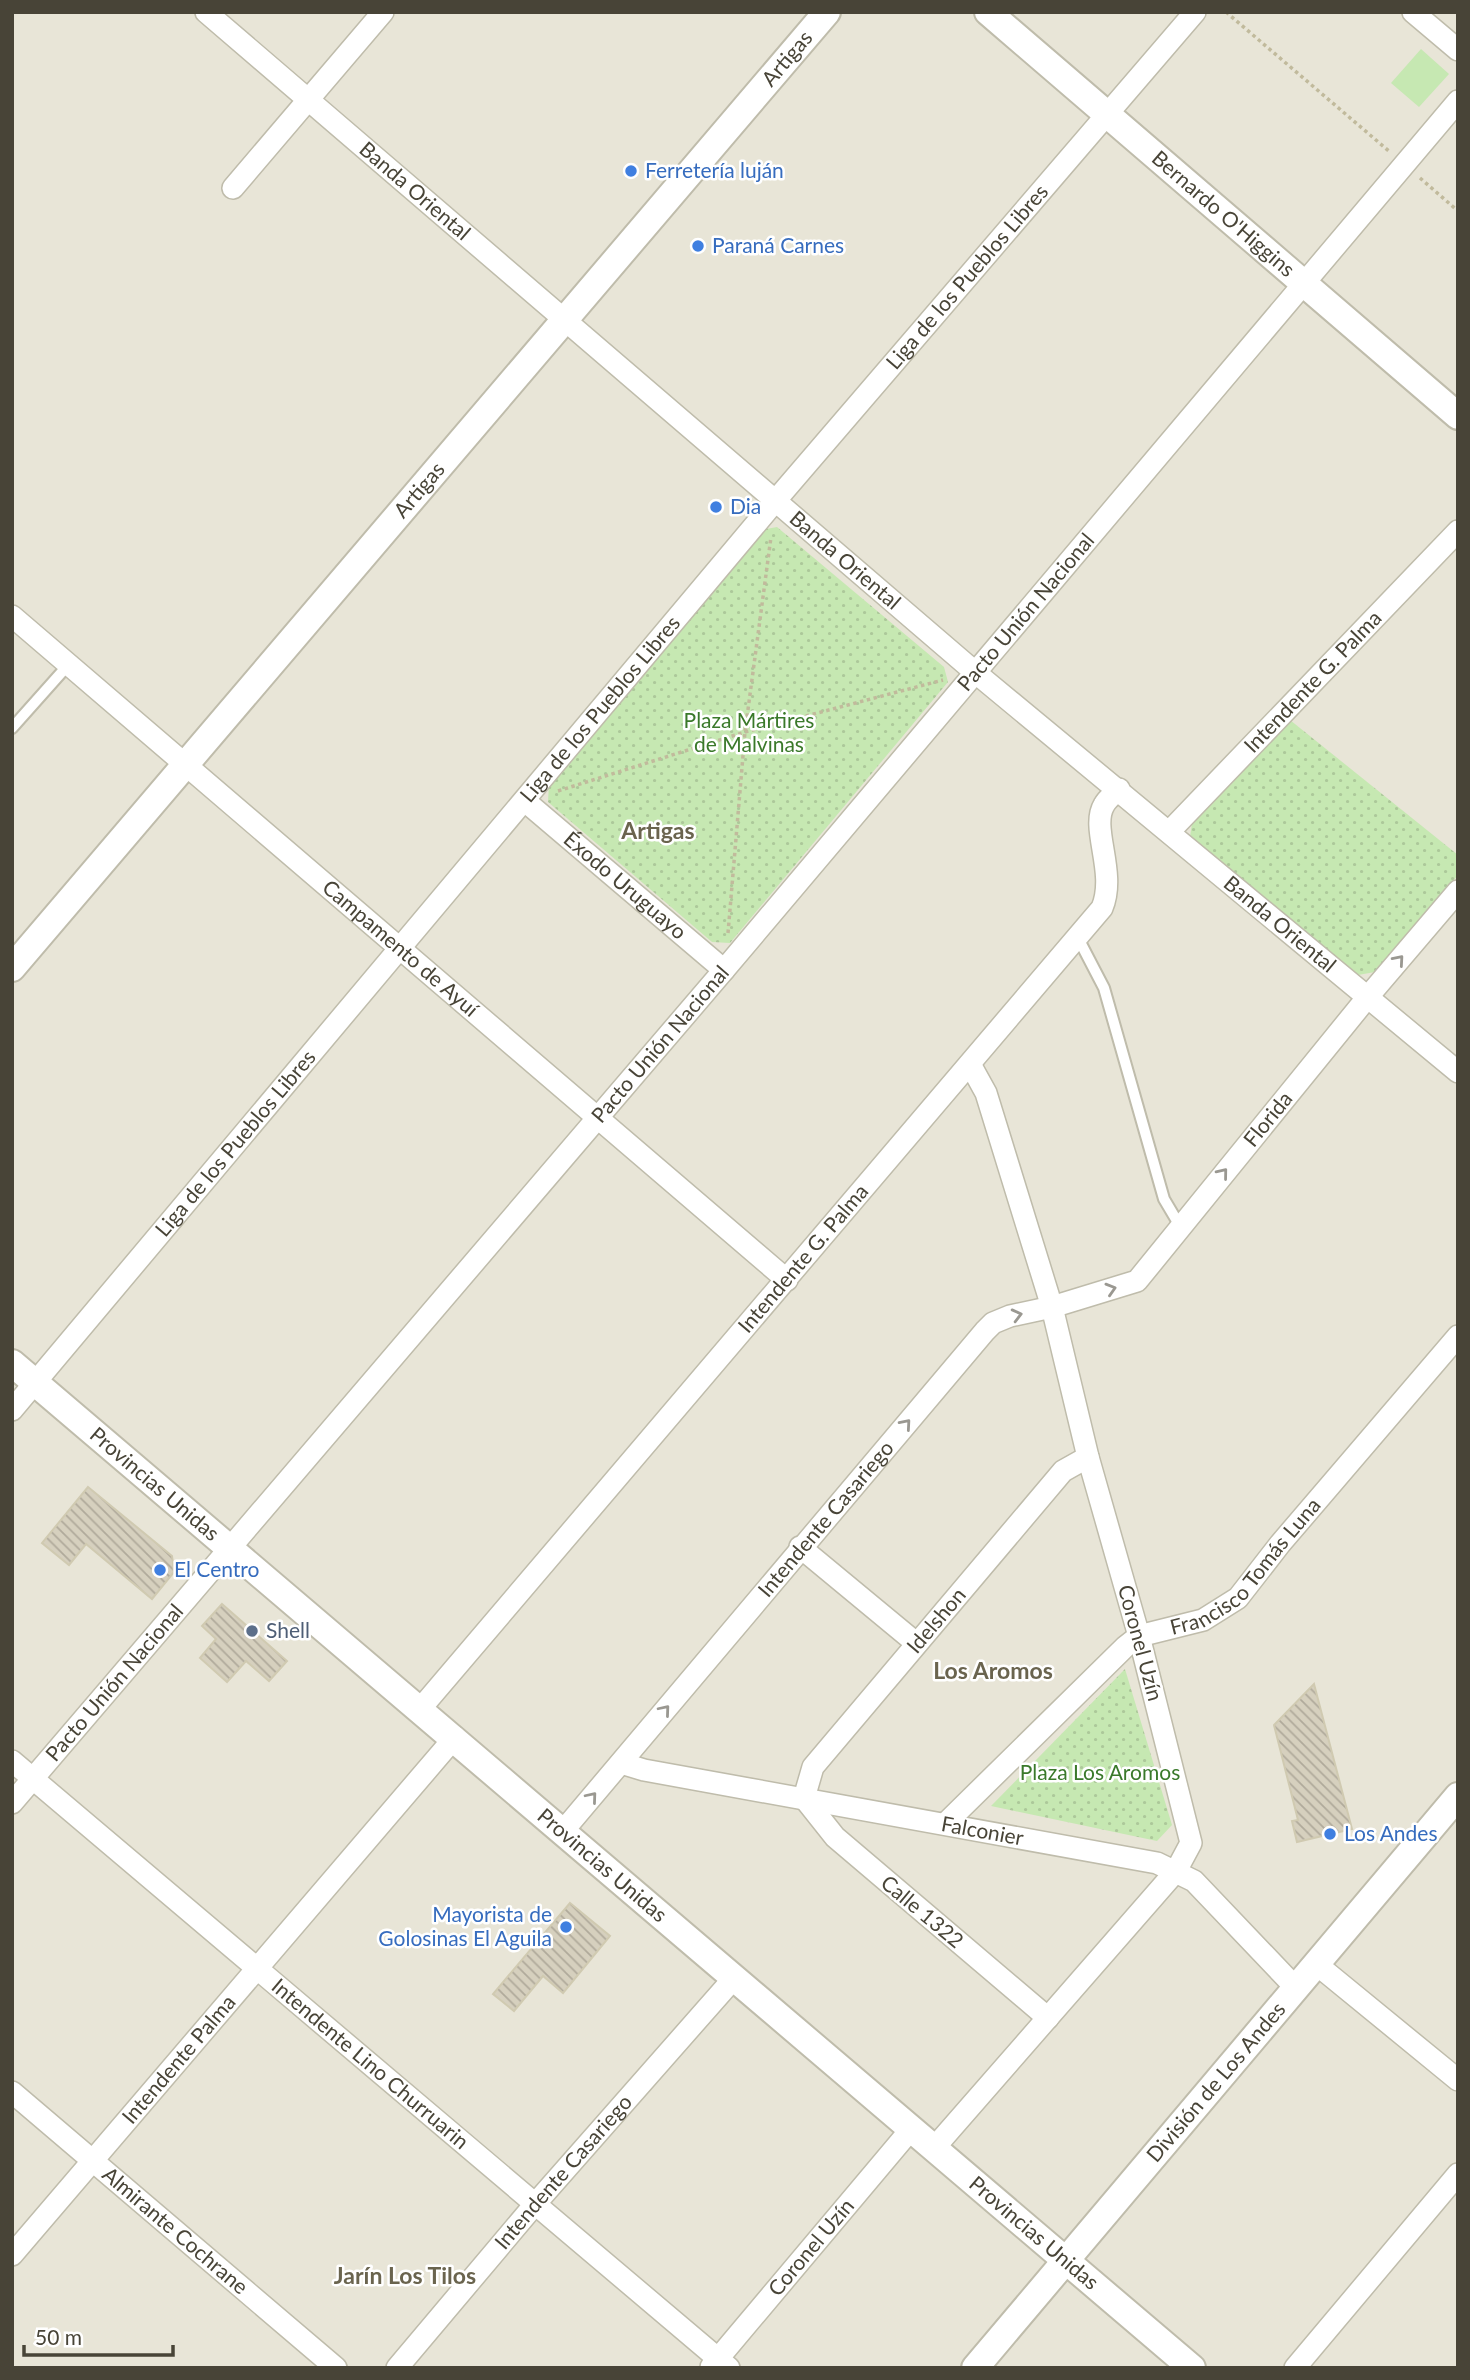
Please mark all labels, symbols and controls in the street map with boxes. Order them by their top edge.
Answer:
street label: Artigas [755,25,817,91]
street label: Banda Oriental [355,136,476,244]
street label: Bernardo O'Higgins [1148,145,1301,281]
place label: Ferretería luján [645,157,784,182]
marker: Ferretería luján [623,163,639,179]
street label: Liga de los Pueblos Libres [880,179,1053,374]
place label: Paraná Carnes [712,232,844,257]
marker: Paraná Carnes [690,238,706,254]
street label: Artigas [388,456,449,522]
place label: Dia [730,493,761,518]
marker: Dia [708,499,724,515]
street label: Banda Oriental [785,505,906,614]
street label: Pacto Unión Nacional [951,527,1099,695]
street label: Intendente G. Palma [1238,605,1386,757]
street label: Liga de los Pueblos Libres [514,610,685,807]
park label: Plaza Mártires de Malvinas [684,707,814,756]
district label: Artigas [620,816,695,844]
street label: Éxodo Uruguayo [559,826,692,944]
street label: Banda Oriental [1219,870,1342,977]
street label: Campamento de Ayuí [318,874,485,1022]
one-way arrow [1391,956,1403,969]
street label: Pacto Unión Nacional [585,960,733,1127]
street label: Liga de los Pueblos Libres [149,1044,320,1241]
street label: Florida [1237,1086,1297,1151]
one-way arrow [1214,1169,1227,1181]
street label: Intendente G. Palma [732,1178,872,1337]
one-way arrow [1105,1283,1117,1297]
one-way arrow [1011,1309,1023,1323]
one-way arrow [898,1419,910,1432]
street label: Provincias Unidas [86,1421,225,1545]
street label: Intendente Casariego [752,1435,898,1601]
street label: Francisco Tomás Luna [1167,1492,1325,1639]
place label: El Centro [174,1556,260,1581]
marker: El Centro [152,1562,168,1578]
street label: Idelshon [901,1582,970,1658]
street label: Coronel Uzín [1114,1582,1169,1703]
street label: Pacto Unión Nacional [39,1598,188,1766]
place label: Shell [266,1617,310,1642]
marker: Shell [244,1623,260,1639]
district label: Los Aromos [933,1656,1053,1684]
one-way arrow [657,1706,669,1719]
park label: Plaza Los Aromos [1020,1759,1180,1784]
one-way arrow [584,1792,596,1805]
street label: Provincias Unidas [533,1802,673,1926]
street label: Falconier [940,1810,1026,1850]
place label: Los Andes [1344,1820,1438,1845]
marker: Los Andes [1322,1826,1338,1842]
street label: Calle 1322 [877,1869,969,1952]
place label: Mayorista de Golosinas El Aguila [378,1901,552,1950]
marker: Mayorista de Golosinas El Aguila [558,1919,574,1935]
street label: Intendente Lino Churruarin [267,1973,474,2153]
street label: Intendente Palma [116,1989,240,2128]
street label: División de Los Andes [1141,1996,1290,2166]
street label: Intendente Casariego [489,2089,636,2254]
street label: Almirante Cochrane [98,2161,254,2299]
street label: Provincias Unidas [965,2170,1104,2294]
street label: Coronel Uzín [762,2193,858,2300]
district label: Jarín Los Tilos [334,2261,476,2289]
scale bar [24,2314,173,2358]
text: 50 m [35,2324,82,2349]

